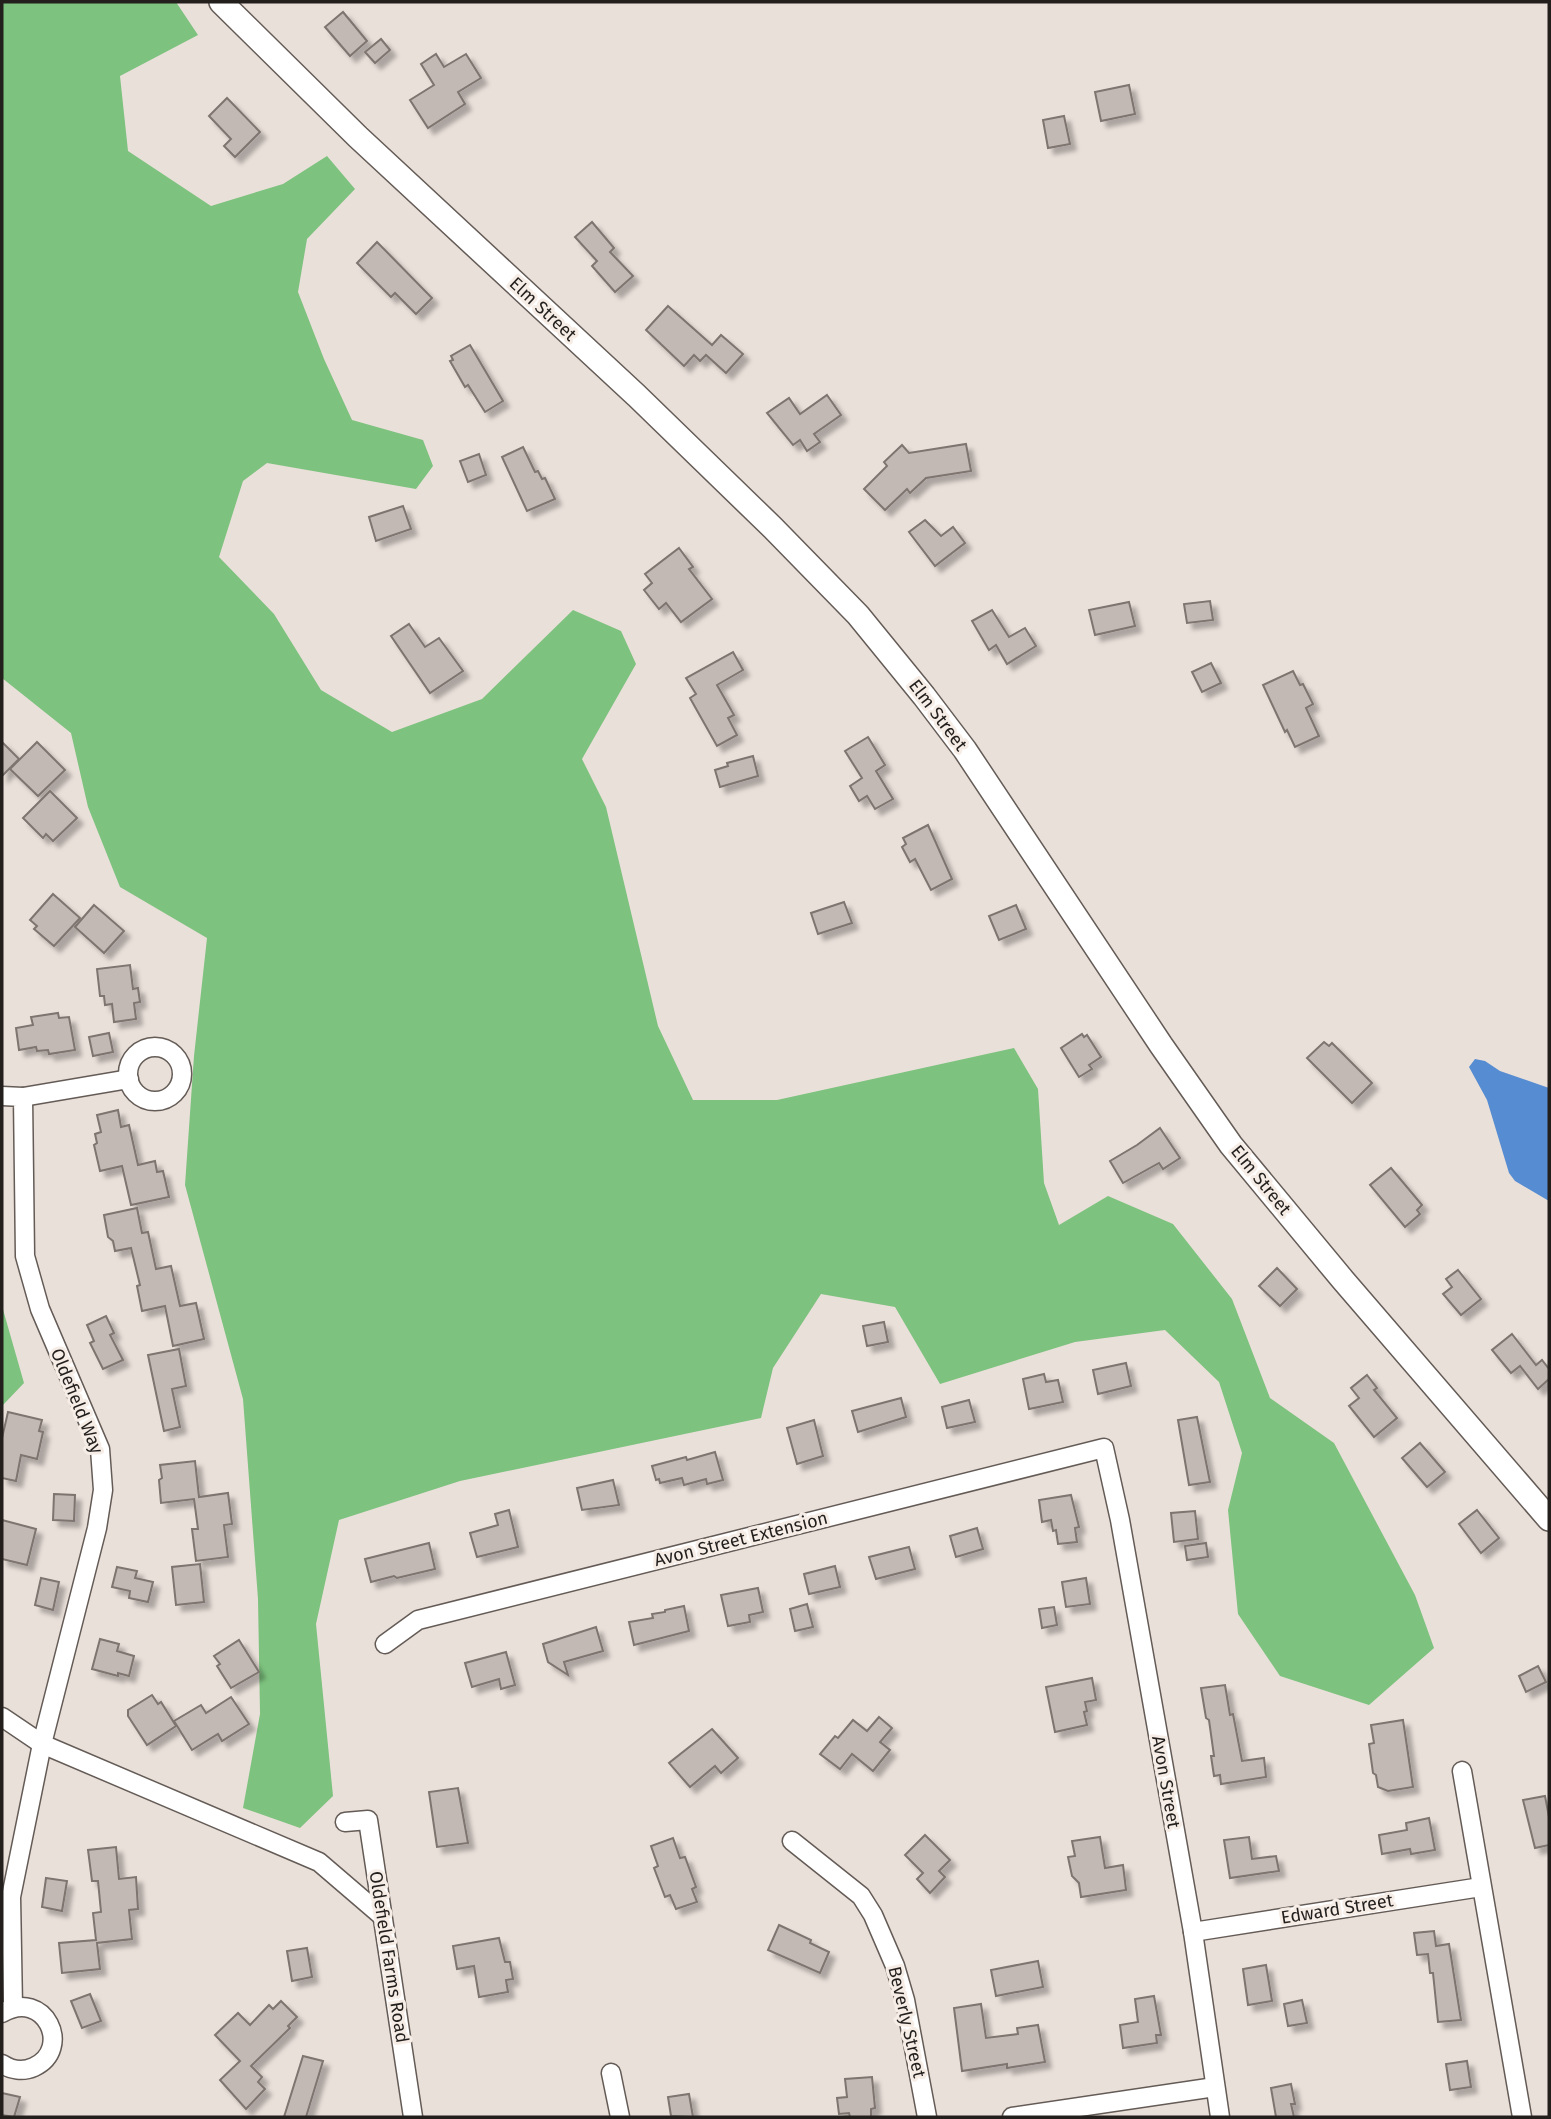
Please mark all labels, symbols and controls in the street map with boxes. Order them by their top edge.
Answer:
street label: Elm Street [505,272,582,346]
street label: Elm Street [904,675,972,755]
street label: Elm Street [1226,1141,1296,1220]
street label: Oldefield Way [46,1345,108,1457]
street label: Avon Street Extension [652,1507,830,1571]
street label: Avon Street [1147,1734,1185,1831]
street label: Oldefield Farms Road [365,1869,413,2045]
street label: Edward Street [1279,1889,1395,1929]
street label: Beverly Street [883,1964,931,2080]

